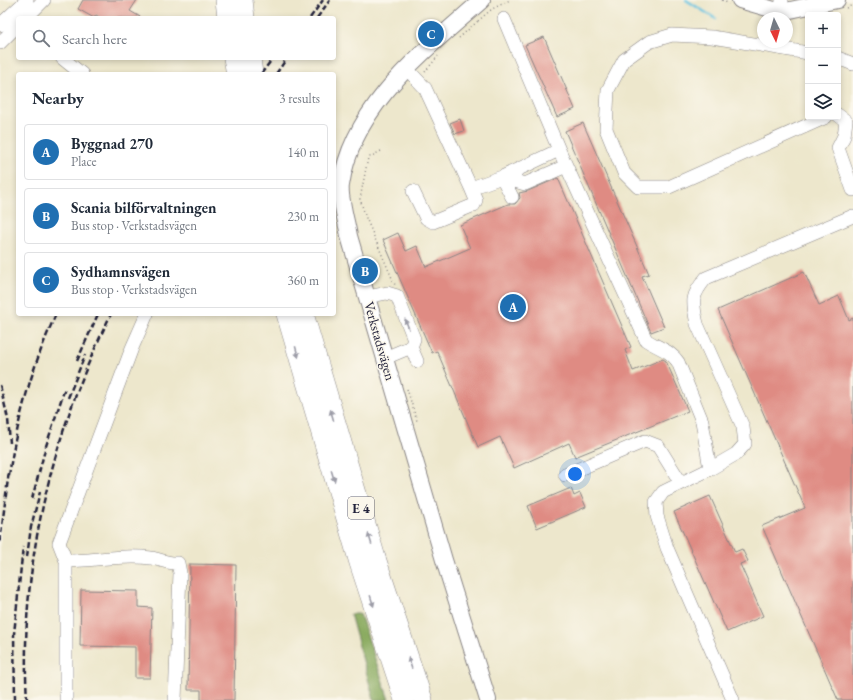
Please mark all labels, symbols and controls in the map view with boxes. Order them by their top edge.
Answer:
north arrow [757,12,793,48]
map controls [805,12,841,120]
button: + [805,12,841,48]
search box [16,16,336,60]
pin: C [418,19,444,49]
icon: search [30,27,52,49]
text: Search here [62,29,127,48]
button: − [805,48,841,84]
button: layers [805,84,841,120]
text: Nearby [32,87,84,109]
text: 3 results [279,90,320,107]
text: Byggnad 270 [71,134,153,153]
text: A [41,144,51,161]
text: 140 m [288,144,319,161]
text: Place [71,153,97,170]
text: Scania bilförvaltningen [71,198,216,217]
text: B [42,208,50,225]
text: 230 m [288,208,319,225]
text: Bus stop · Verkstadsvägen [71,217,197,234]
pin: B [352,256,378,286]
text: Sydhamnsvägen [71,262,170,281]
text: C [41,272,51,289]
text: 360 m [288,272,319,289]
text: Bus stop · Verkstadsvägen [71,281,197,298]
pin: A [500,292,526,322]
street label: Verkstadsvägen [360,299,400,383]
one-way arrow [404,317,410,329]
one-way arrow [294,346,300,358]
one-way arrow [329,409,335,421]
your location [565,464,585,484]
one-way arrow [330,471,336,483]
road number: E 4 [348,497,374,519]
one-way arrow [367,533,373,545]
one-way arrow [369,595,375,607]
one-way arrow [407,657,413,669]

